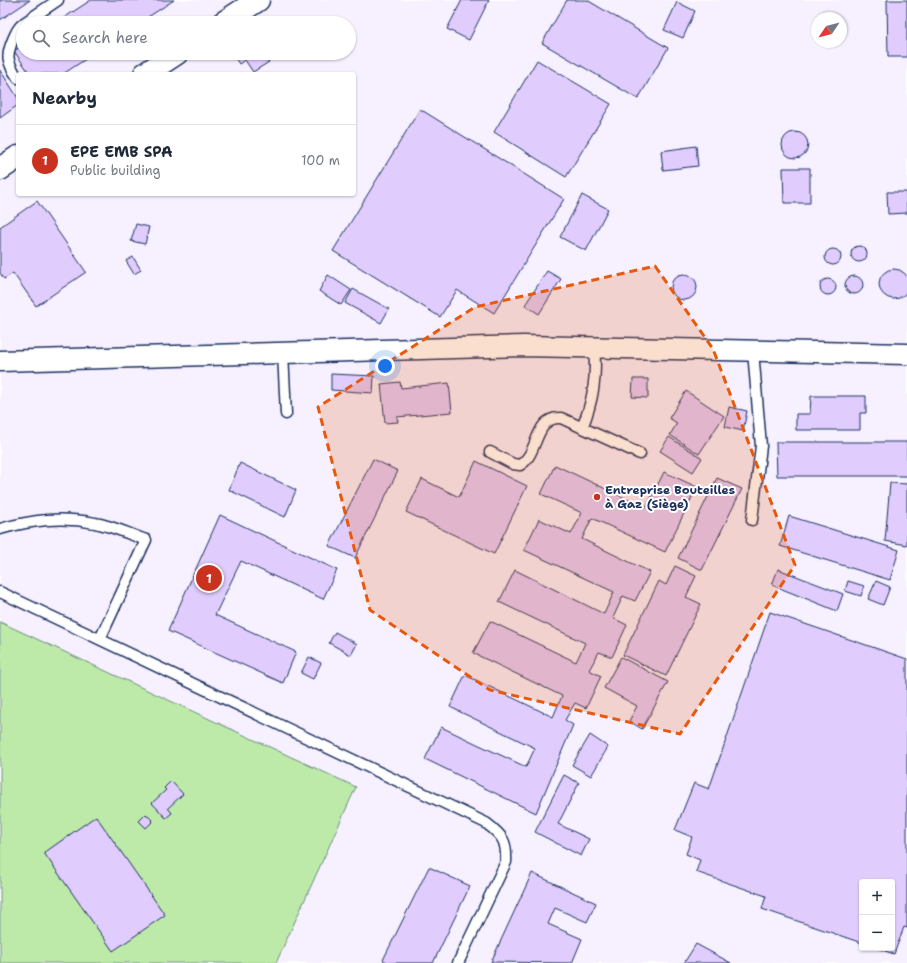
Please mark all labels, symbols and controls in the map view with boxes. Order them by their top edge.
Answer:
north arrow [811,12,847,48]
search box [16,16,356,60]
icon: search [30,27,52,49]
text: Search here [62,28,148,48]
text: Nearby [32,87,97,109]
text: EPE EMB SPA [70,142,173,162]
text: 1 [42,152,48,169]
text: 100 m [301,152,340,169]
text: Public building [70,162,161,179]
your location [375,356,395,376]
place label: Entreprise Bouteilles à Gaz (Siège) [605,482,735,512]
marker: Entreprise Bouteilles à Gaz (Siège) [592,492,602,502]
pin: 1 [196,563,222,593]
map controls [859,879,895,951]
button: + [859,879,895,915]
button: − [859,915,895,951]

